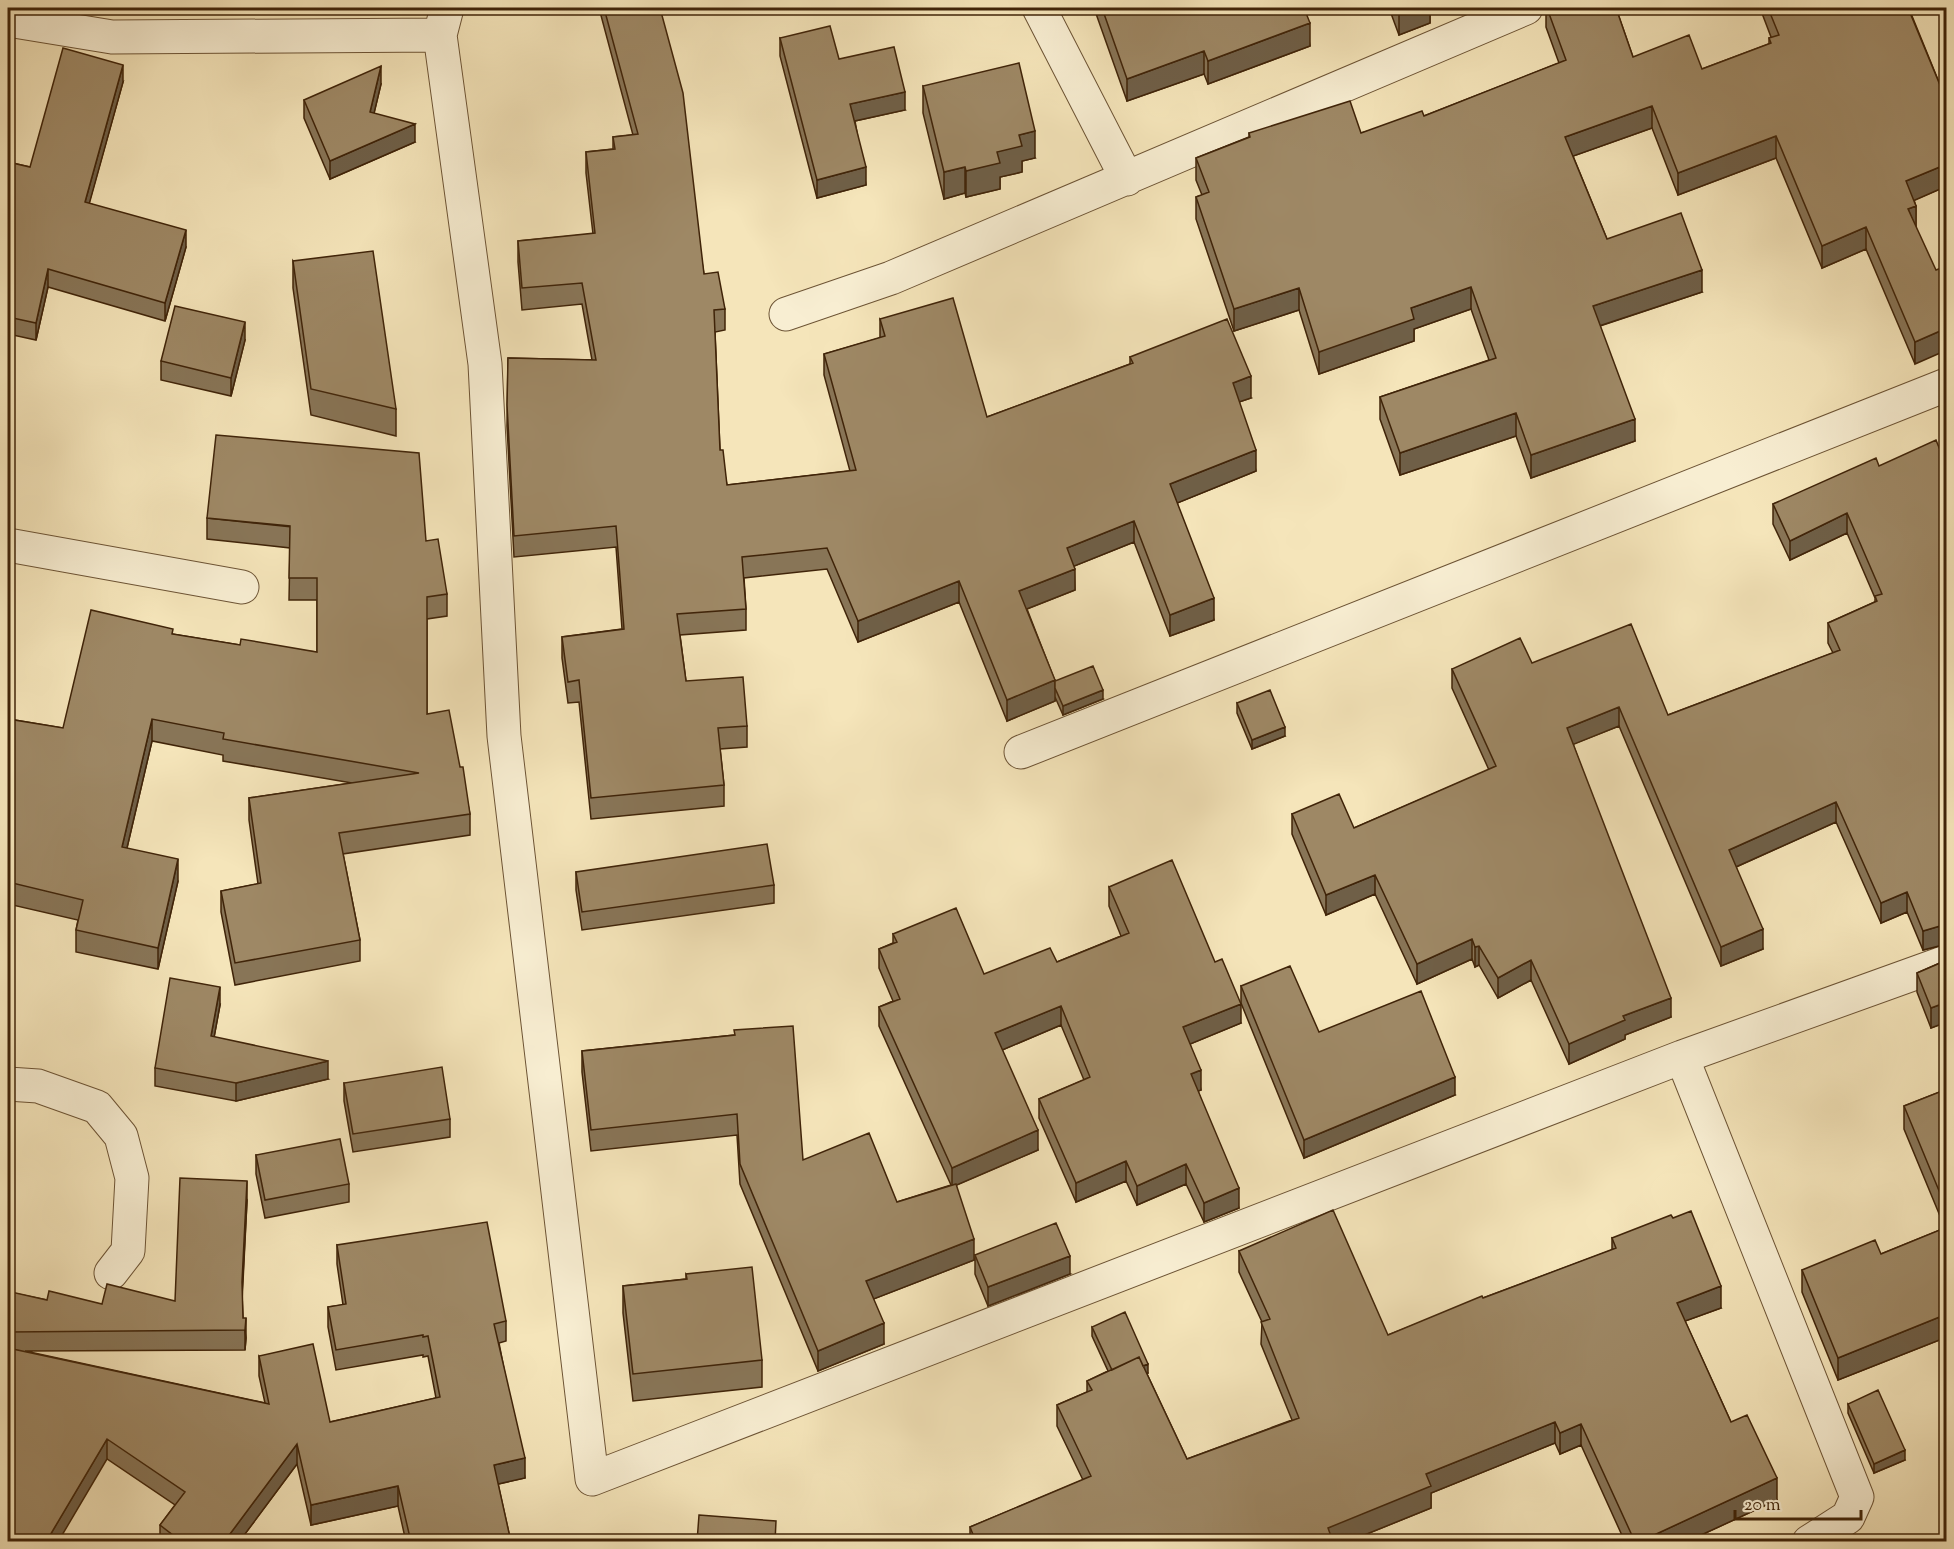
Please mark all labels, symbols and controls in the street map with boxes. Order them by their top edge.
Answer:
scale bar [1735,1483,1861,1521]
text: 20 m [1744,1493,1781,1519]

